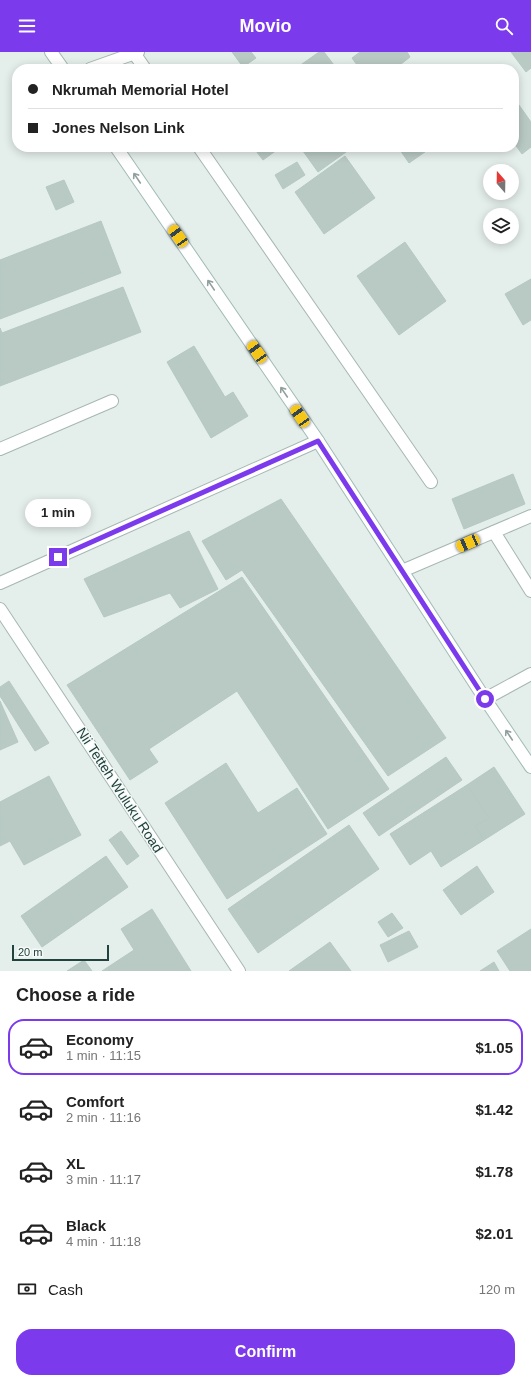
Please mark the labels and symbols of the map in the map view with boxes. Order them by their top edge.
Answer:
north arrow [483,164,519,200]
one-way arrow [133,172,141,183]
car [166,223,190,249]
one-way arrow [207,280,215,291]
car [245,339,269,365]
one-way arrow [280,387,288,398]
car [288,403,312,429]
callout: 1 min [25,499,91,527]
car [455,533,481,553]
route end [49,548,67,566]
route start [476,690,494,708]
street label: Nii Tetteh Wuluku Road [74,725,166,855]
one-way arrow [505,730,513,741]
scale bar [12,943,109,962]

